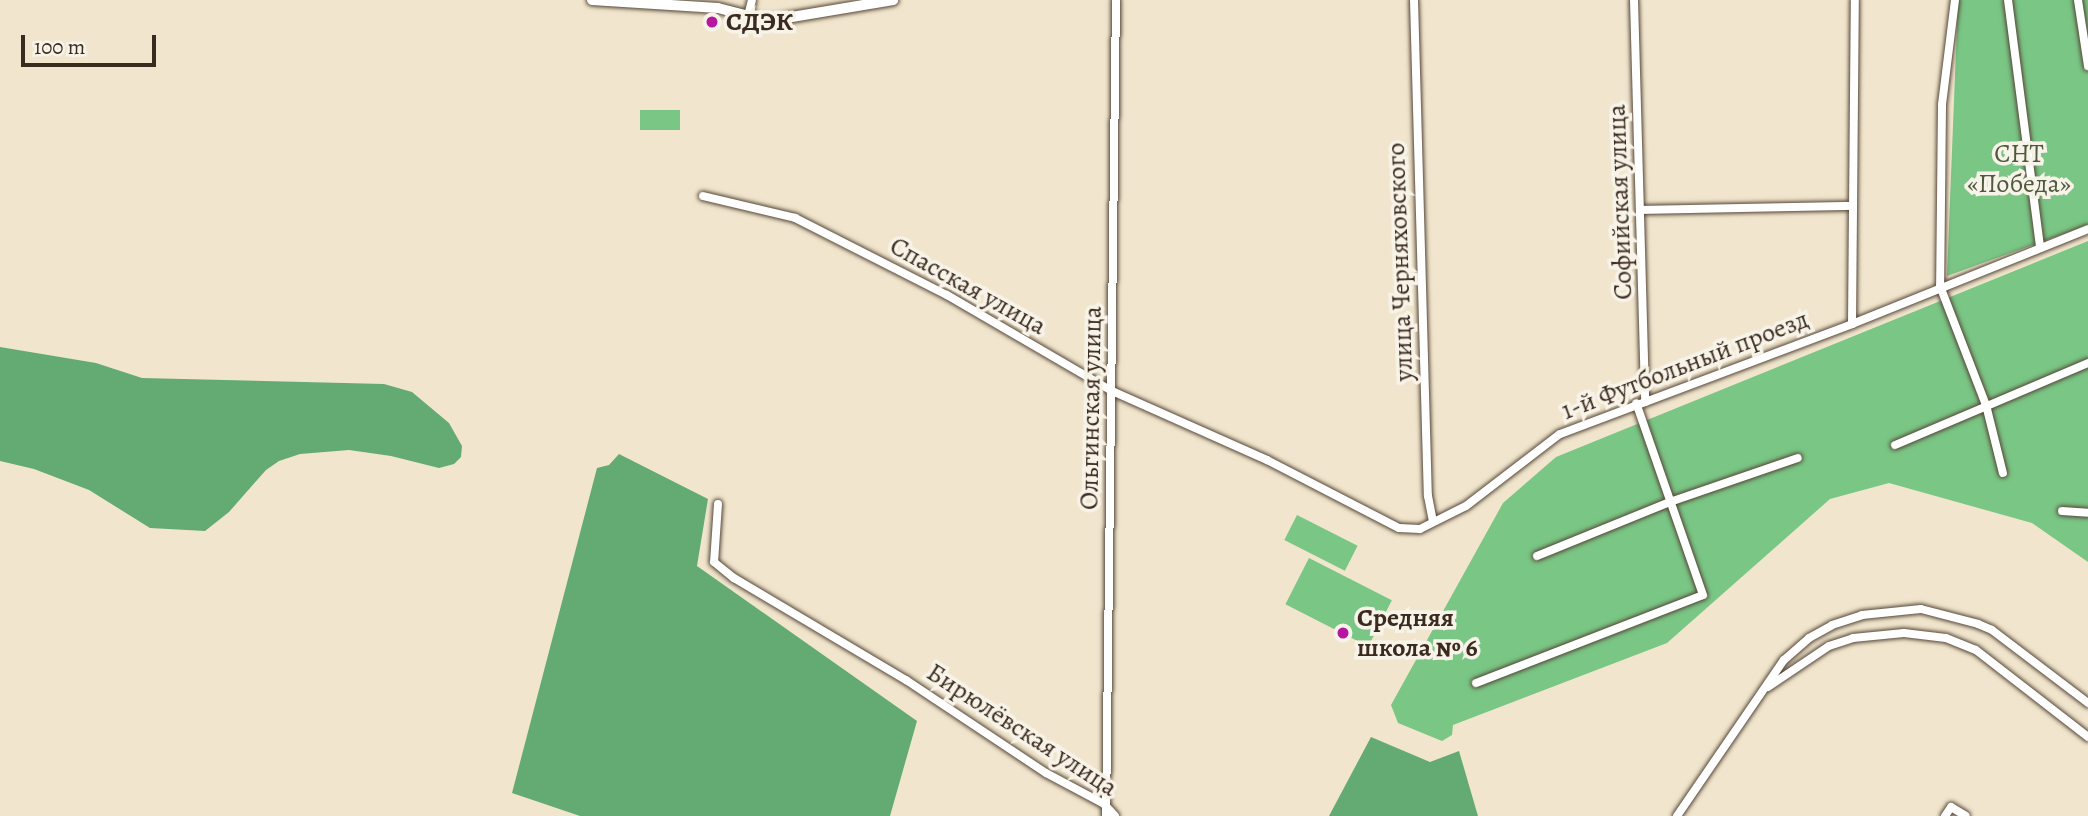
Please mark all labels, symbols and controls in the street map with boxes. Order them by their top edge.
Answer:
place label: СДЭК [726,6,793,38]
marker: СДЭК [704,14,720,30]
scale bar [24,21,159,65]
text: 100 m [34,33,85,61]
street label: Софийская улица [1601,104,1639,300]
park label: СНТ «Победа» [1967,138,2071,200]
street label: улица Черняховского [1380,142,1420,382]
street label: Спасская улица [884,230,1052,342]
street label: 1-й Футбольный проезд [1557,303,1813,427]
street label: Ольгинская улица [1074,306,1108,510]
place label: Средняя школа № 6 [1357,602,1478,664]
marker: Средняя школа № 6 [1335,625,1351,641]
street label: Бирюлёвская улица [921,657,1123,803]

